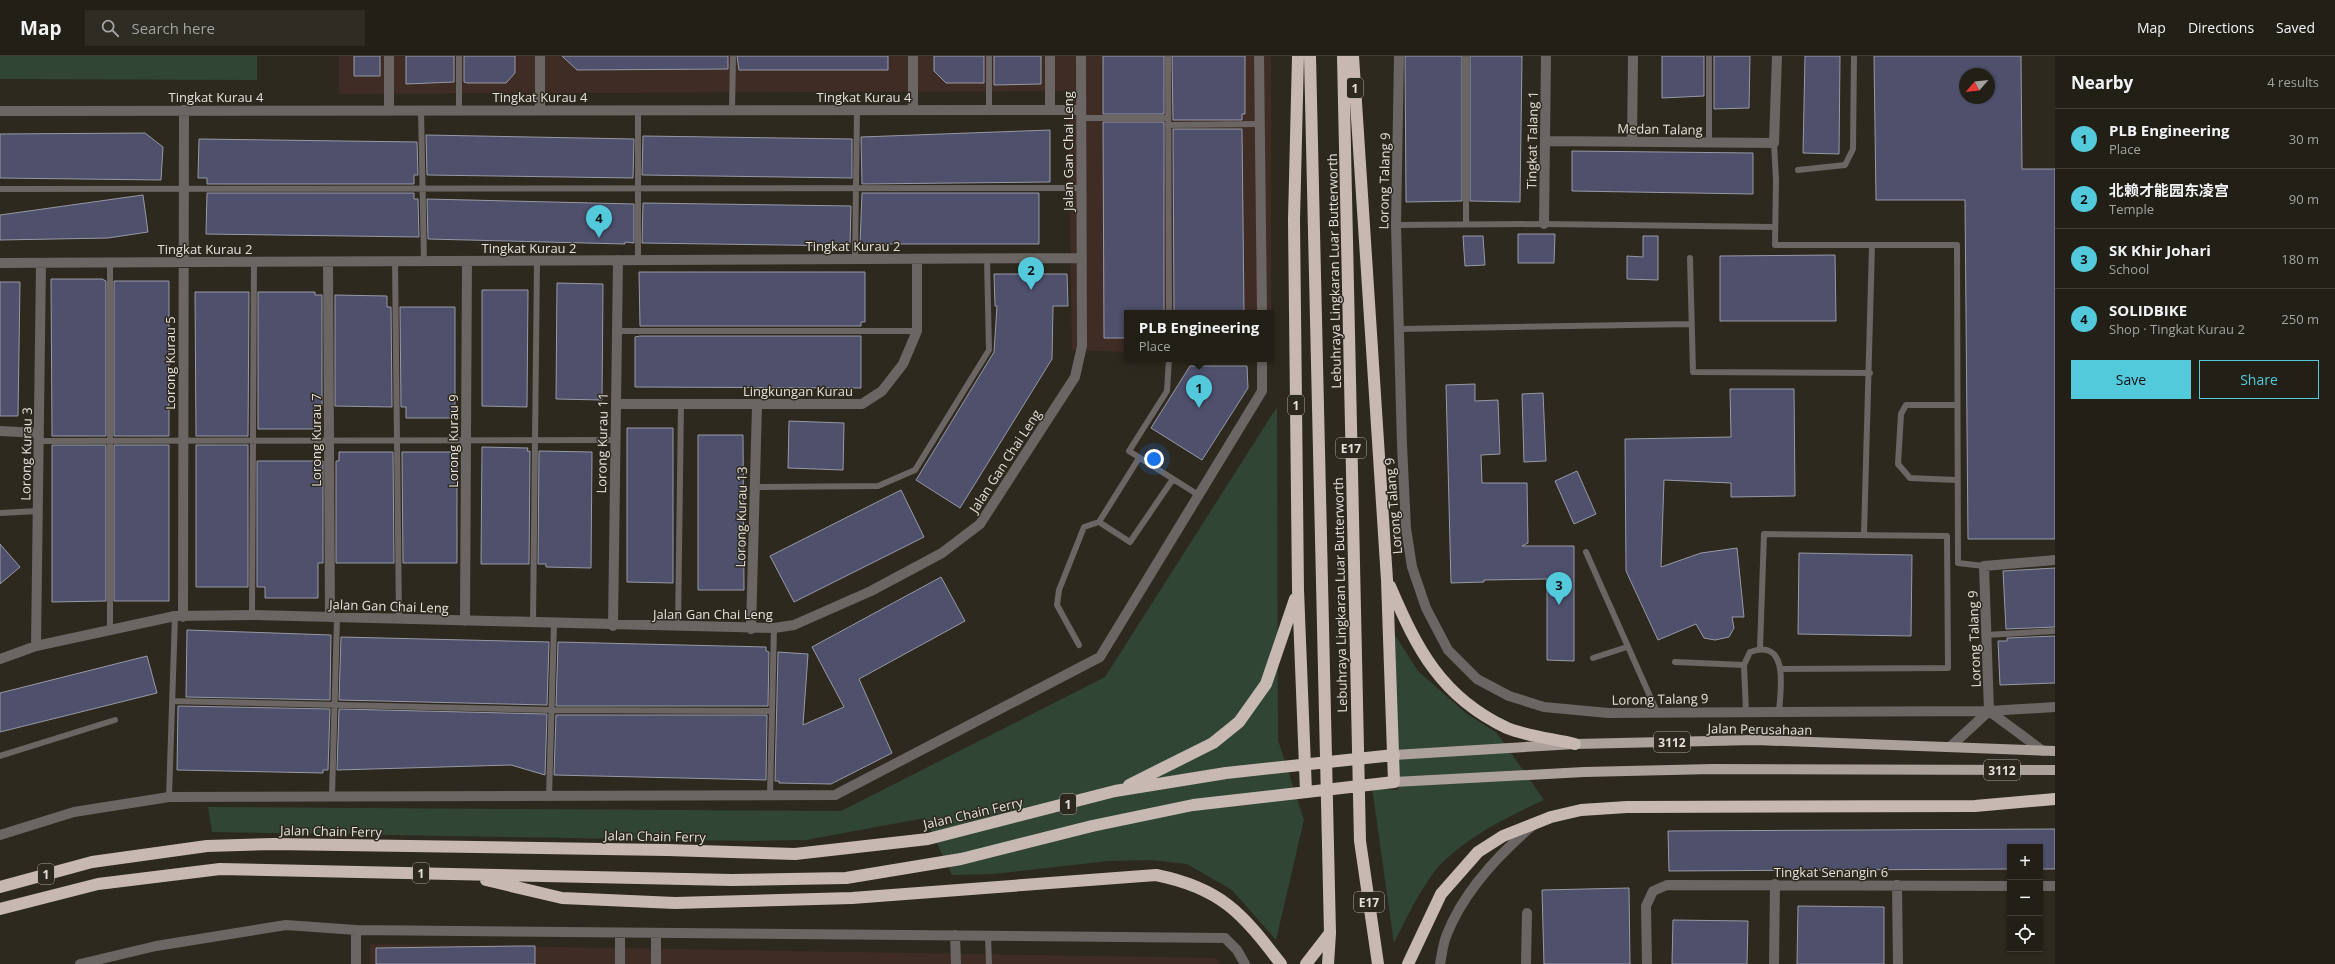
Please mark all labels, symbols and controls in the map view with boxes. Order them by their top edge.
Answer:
search box [85,10,365,46]
text: Map [20,15,61,41]
icon: search [99,17,121,39]
text: Search here [131,18,215,38]
text: Map [2137,18,2166,37]
text: Directions [2188,18,2254,37]
text: Saved [2276,18,2315,37]
north arrow [1959,68,1995,104]
text: Nearby [2071,71,2133,94]
text: 4 results [2267,73,2319,91]
road number: 1 [1347,78,1363,98]
street label: Tingkat Kurau 4 [169,88,264,106]
street label: Tingkat Kurau 4 [493,88,588,106]
street label: Tingkat Kurau 4 [817,88,912,106]
street label: Jalan Gan Chai Leng [1059,91,1077,213]
street label: Tingkat Talang 1 [1522,91,1542,189]
street label: Medan Talang [1617,119,1703,139]
text: PLB Engineering [2109,120,2229,140]
text: 1 [2080,130,2088,148]
text: 30 m [2289,130,2319,148]
street label: Lorong Talang 9 [1374,132,1394,230]
text: Place [2109,140,2141,158]
street label: Lebuhraya Lingkaran Luar Butterworth [1323,153,1345,389]
text: 北赖才能园东凌宫 [2109,180,2229,200]
text: 2 [2080,190,2088,208]
text: 90 m [2289,190,2319,208]
text: Temple [2109,200,2154,218]
pin: 4 [586,205,612,238]
street label: Tingkat Kurau 2 [806,237,900,255]
street label: Tingkat Kurau 2 [482,239,576,257]
street label: Tingkat Kurau 2 [158,240,252,258]
text: SK Khir Johari [2109,240,2211,260]
text: 3 [2080,250,2088,268]
text: 180 m [2281,250,2319,268]
pin: 2 [1018,257,1044,290]
text: School [2109,260,2149,278]
text: SOLIDBIKE [2109,300,2187,320]
popup [1124,310,1274,362]
text: 4 [2080,310,2088,328]
text: 250 m [2281,310,2319,328]
street label: Lorong Kurau 5 [161,316,179,410]
text: PLB Engineering [1139,317,1259,337]
text: Shop · Tingkat Kurau 2 [2109,320,2245,338]
text: Place [1139,337,1171,355]
button: Save [2071,360,2191,399]
button: Share [2199,360,2319,399]
pin: 1 [1186,375,1212,408]
street label: Lingkungan Kurau [743,382,853,400]
street label: Lorong Kurau 11 [592,392,612,494]
street label: Lorong Kurau 7 [307,393,325,487]
street label: Lorong Kurau 9 [444,394,462,488]
road number: 1 [1288,395,1304,415]
street label: Jalan Gan Chai Leng [964,406,1045,518]
street label: Lorong Kurau 3 [16,407,36,501]
road number: E17 [1336,438,1366,458]
your location [1144,449,1164,469]
street label: Lorong Talang 9 [1380,457,1406,555]
street label: Lorong Kurau 13 [731,466,751,568]
street label: Lebuhraya Lingkaran Luar Butterworth [1329,477,1351,713]
pin: 3 [1546,572,1572,605]
street label: Lorong Talang 9 [1963,590,1985,688]
street label: Jalan Gan Chai Leng [327,595,449,617]
street label: Jalan Gan Chai Leng [651,605,773,623]
street label: Lorong Talang 9 [1611,689,1709,709]
street label: Jalan Perusahaan [1705,719,1813,739]
road number: 3112 [1654,732,1690,752]
road number: 3112 [1984,760,2020,780]
street label: Jalan Chain Ferry [919,793,1025,834]
road number: 1 [1060,794,1076,814]
street label: Jalan Chain Ferry [278,821,383,841]
street label: Jalan Chain Ferry [602,826,707,846]
map controls [2007,844,2043,952]
button: + [2007,844,2043,880]
road number: 1 [413,863,429,883]
street label: Tingkat Senangin 6 [1774,863,1888,881]
road number: 1 [38,864,54,884]
button: − [2007,880,2043,916]
road number: E17 [1354,892,1384,912]
button: locate [2007,916,2043,952]

